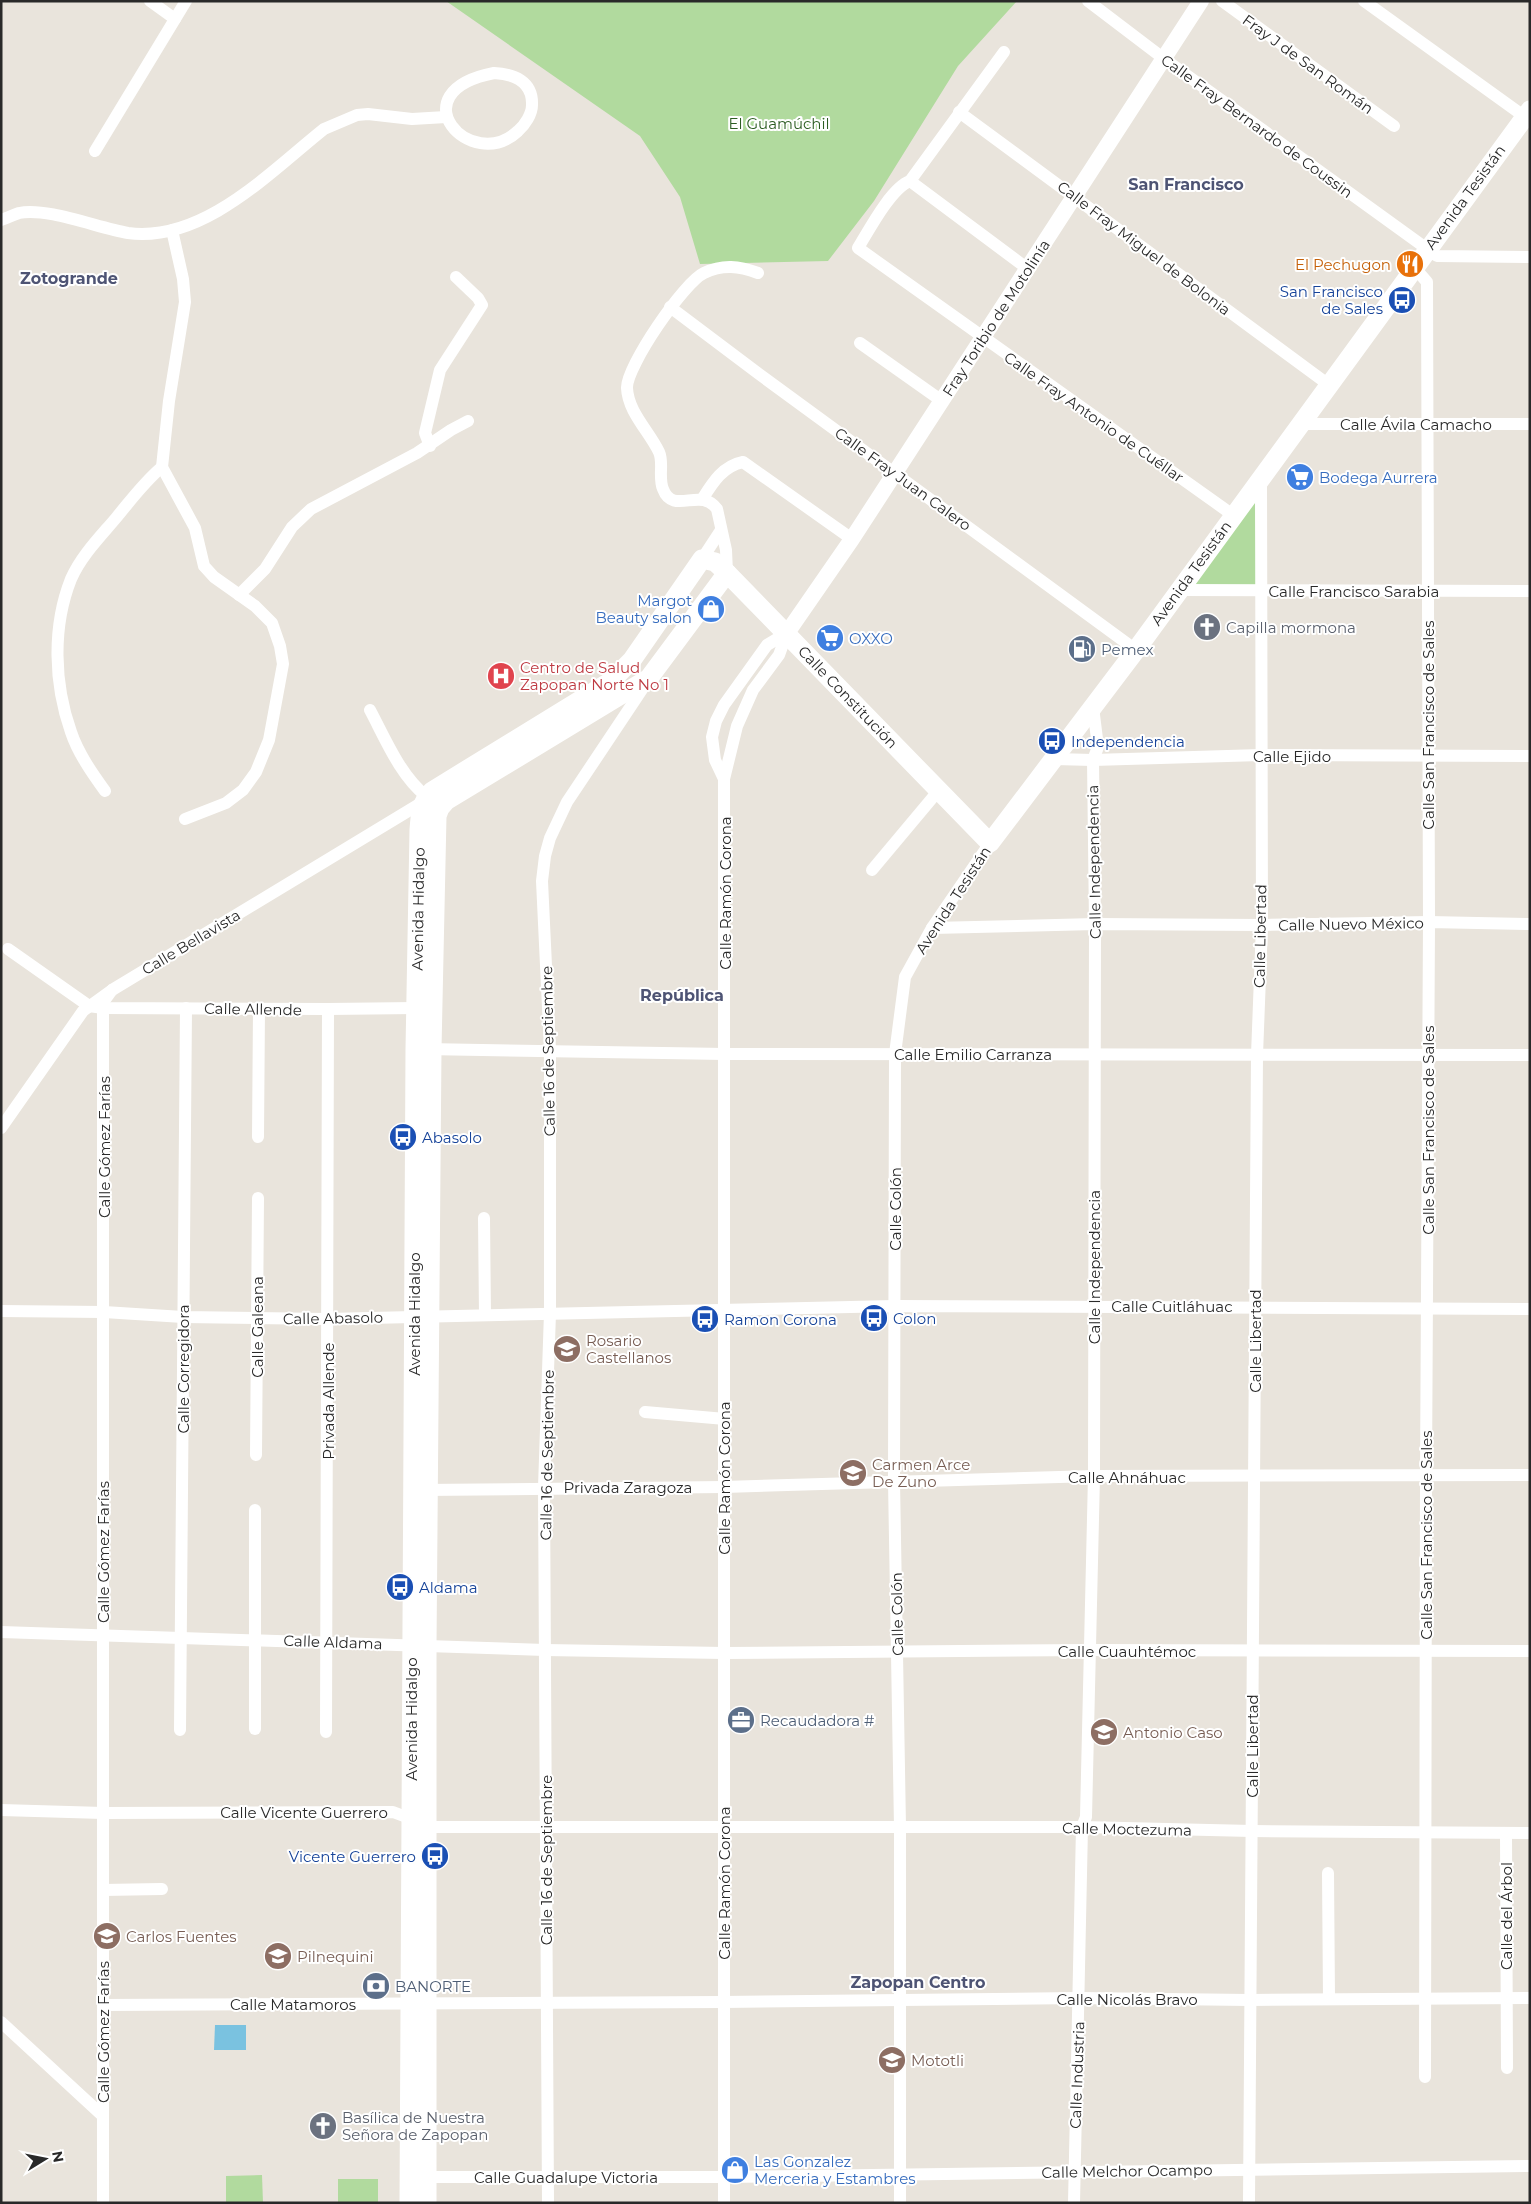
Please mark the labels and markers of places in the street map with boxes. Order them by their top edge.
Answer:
restaurant icon: El Pechugon [1395,249,1425,279]
place label: El Pechugon [1295,255,1391,274]
place label: San Francisco de Sales [1280,282,1383,318]
bus stop icon: San Francisco de Sales [1387,285,1417,315]
supermarket icon: Bodega Aurrera [1285,462,1315,492]
place label: Bodega Aurrera [1319,468,1438,487]
place label: Margot Beauty salon [596,591,692,627]
shop icon: Margot Beauty salon [696,594,726,624]
church icon: Capilla mormona [1192,612,1222,642]
place label: Capilla mormona [1226,618,1356,637]
supermarket icon: OXXO [815,623,845,653]
place label: OXXO [849,629,893,648]
fuel station icon: Pemex [1067,634,1097,664]
place label: Pemex [1101,640,1153,659]
place label: Centro de Salud Zapopan Norte No 1 [520,658,669,694]
hospital icon: Centro de Salud Zapopan Norte No 1 [486,661,516,691]
bus stop icon: Independencia [1037,726,1067,756]
place label: Independencia [1071,732,1185,751]
bus stop icon: Abasolo [388,1122,418,1152]
place label: Abasolo [422,1128,482,1147]
bus stop icon: Colon [859,1303,889,1333]
bus stop icon: Ramon Corona [690,1304,720,1334]
place label: Colon [893,1309,936,1328]
place label: Ramon Corona [724,1310,837,1329]
place label: Rosario Castellanos [586,1331,671,1367]
school or university icon: Rosario Castellanos [552,1334,582,1364]
place label: Carmen Arce De Zuno [872,1455,970,1491]
school or university icon: Carmen Arce De Zuno [838,1458,868,1488]
bus stop icon: Aldama [385,1572,415,1602]
place label: Aldama [419,1578,478,1597]
office icon: Recaudadora # [726,1705,756,1735]
place label: Recaudadora # [760,1711,875,1730]
school or university icon: Antonio Caso [1089,1717,1119,1747]
place label: Antonio Caso [1123,1723,1223,1742]
bus stop icon: Vicente Guerrero [420,1841,450,1871]
place label: Vicente Guerrero [289,1847,416,1866]
school or university icon: Carlos Fuentes [92,1921,122,1951]
place label: Carlos Fuentes [126,1927,237,1946]
school or university icon: Pilnequini [263,1941,293,1971]
place label: Pilnequini [297,1947,374,1966]
bank icon: BANORTE [361,1971,391,2001]
place label: BANORTE [395,1977,471,1996]
school or university icon: Mototli [877,2045,907,2075]
place label: Mototli [911,2051,964,2070]
place label: Basílica de Nuestra Señora de Zapopan [342,2108,488,2144]
church icon: Basílica de Nuestra Señora de Zapopan [308,2111,338,2141]
place label: Las Gonzalez Merceria y Estambres [754,2152,916,2188]
shop icon: Las Gonzalez Merceria y Estambres [720,2155,750,2185]

